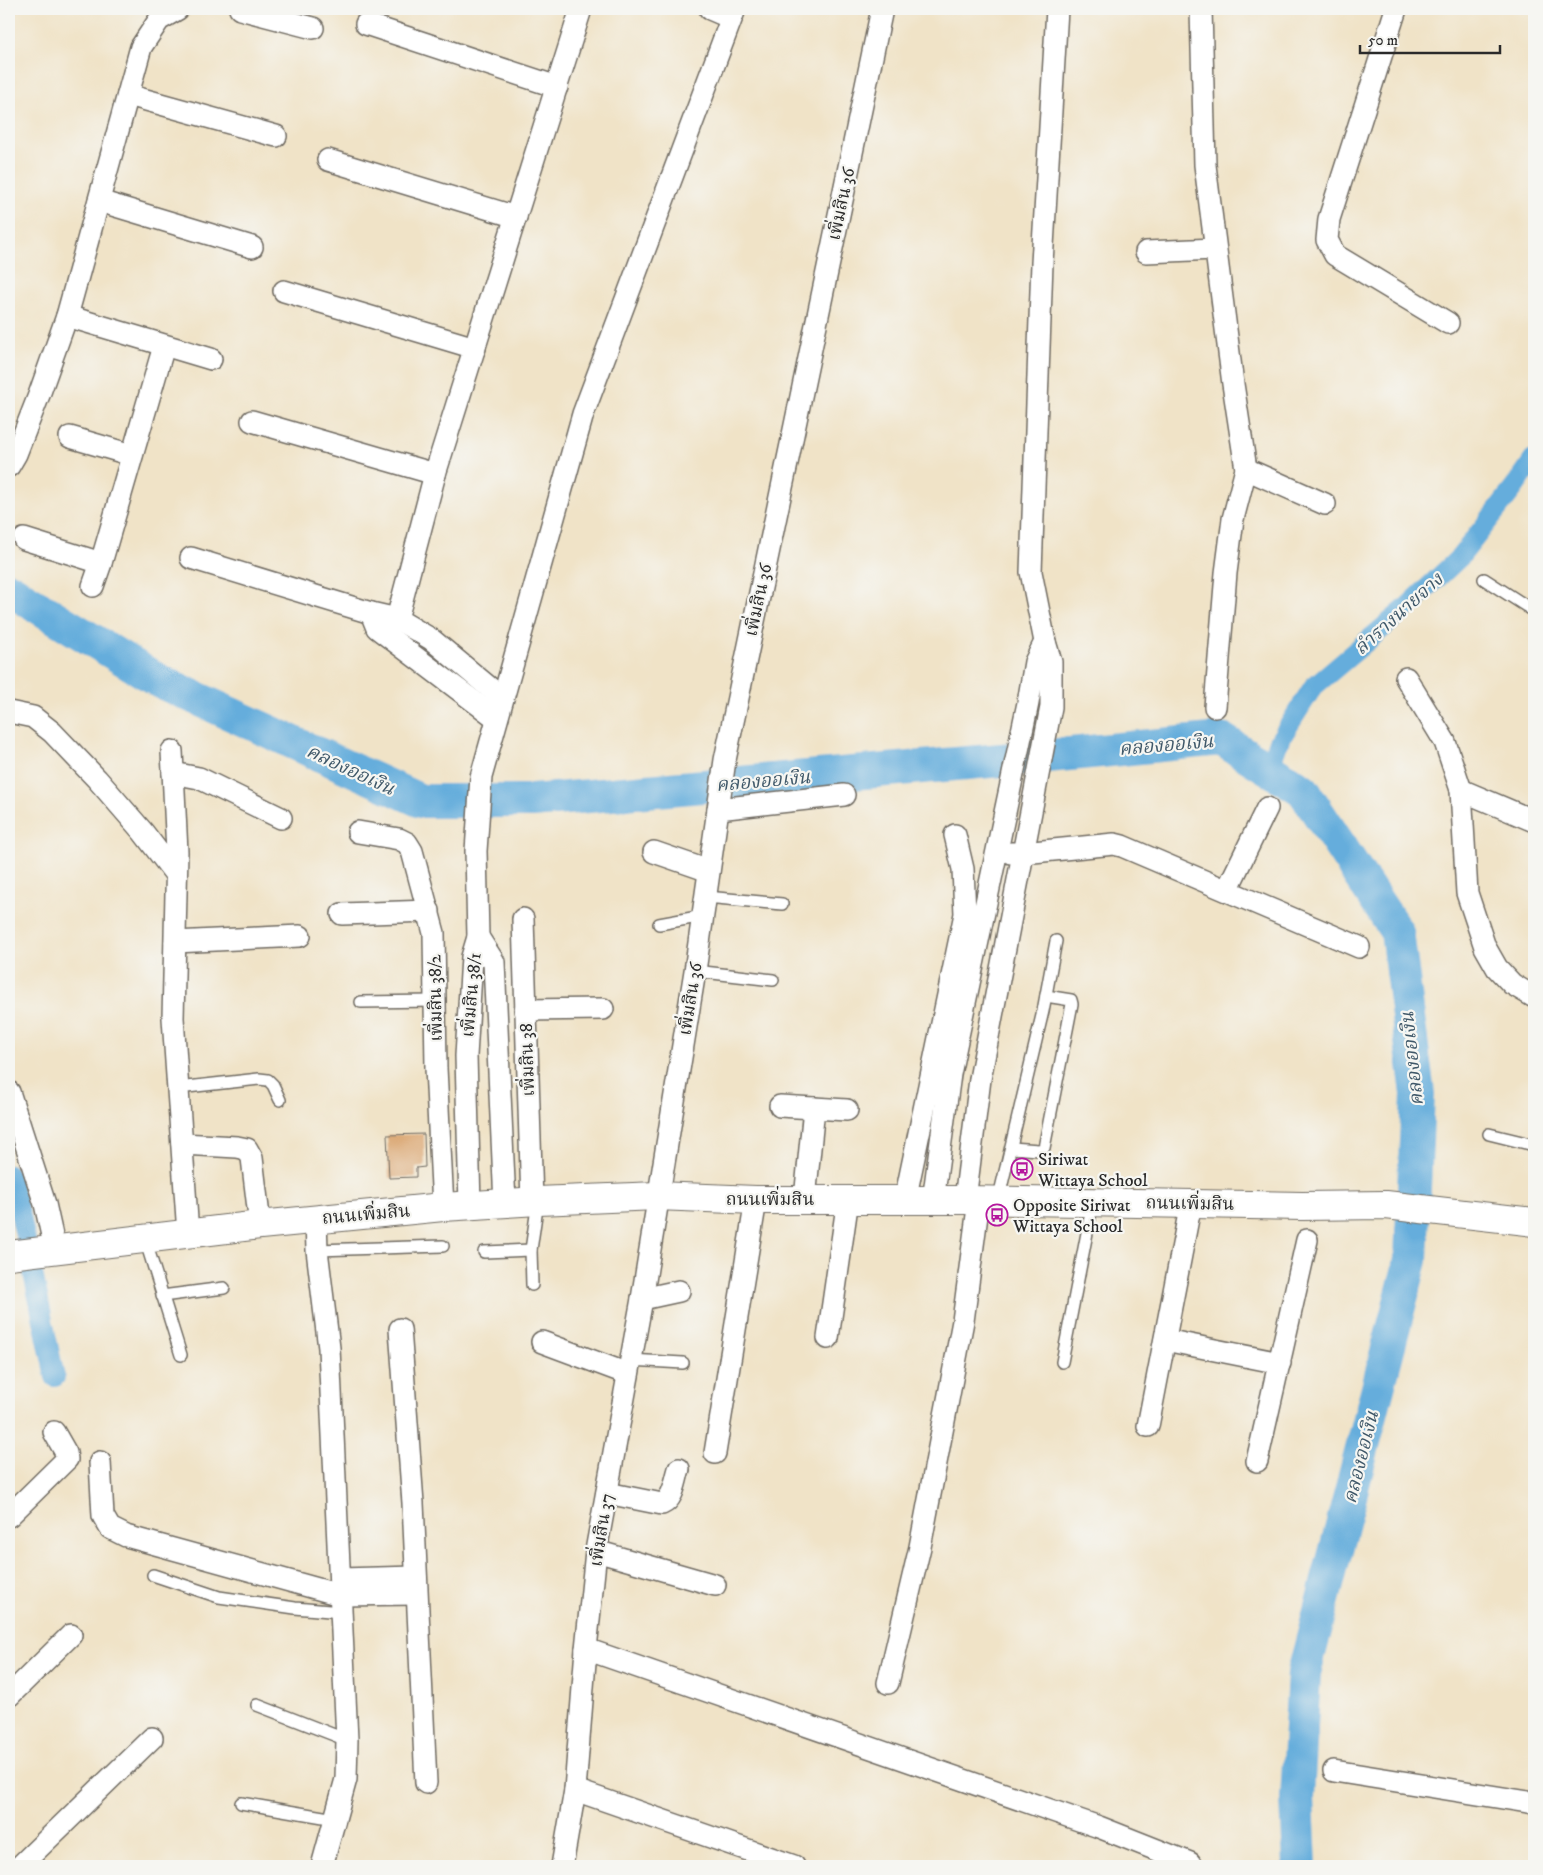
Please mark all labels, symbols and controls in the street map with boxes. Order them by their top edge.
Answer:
scale bar [1360,22,1500,54]
text: 50 m [1368,31,1398,50]
street label: เพิ่มสิน 36 [820,164,861,243]
street label: เพิ่มสิน 36 [737,560,778,639]
water label: ลำรางนายจาง [1350,567,1449,660]
water label: คลองออเงิน [1118,730,1215,761]
water label: คลองออเงิน [303,740,399,801]
water label: คลองออเงิน [715,766,812,797]
street label: เพิ่มสิน 38/1 [454,952,487,1038]
street label: เพิ่มสิน 38/2 [421,954,448,1042]
street label: เพิ่มสิน 36 [671,960,708,1037]
water label: คลองออเงิน [1396,1010,1429,1107]
street label: เพิ่มสิน 38 [512,1023,540,1097]
place label: Siriwat Wittaya School [1037,1149,1148,1192]
bus stop icon: Siriwat Wittaya School [1010,1157,1034,1181]
street label: ถนนเพิ่มสิน [726,1185,814,1211]
street label: ถนนเพิ่มสิน [1146,1189,1235,1216]
place label: Opposite Siriwat Wittaya School [1012,1195,1131,1238]
street label: ถนนเพิ่มสิน [321,1197,411,1230]
bus stop icon: Opposite Siriwat Wittaya School [985,1203,1009,1227]
water label: คลองออเงิน [1339,1408,1384,1506]
street label: เพิ่มสิน 37 [582,1491,619,1568]

